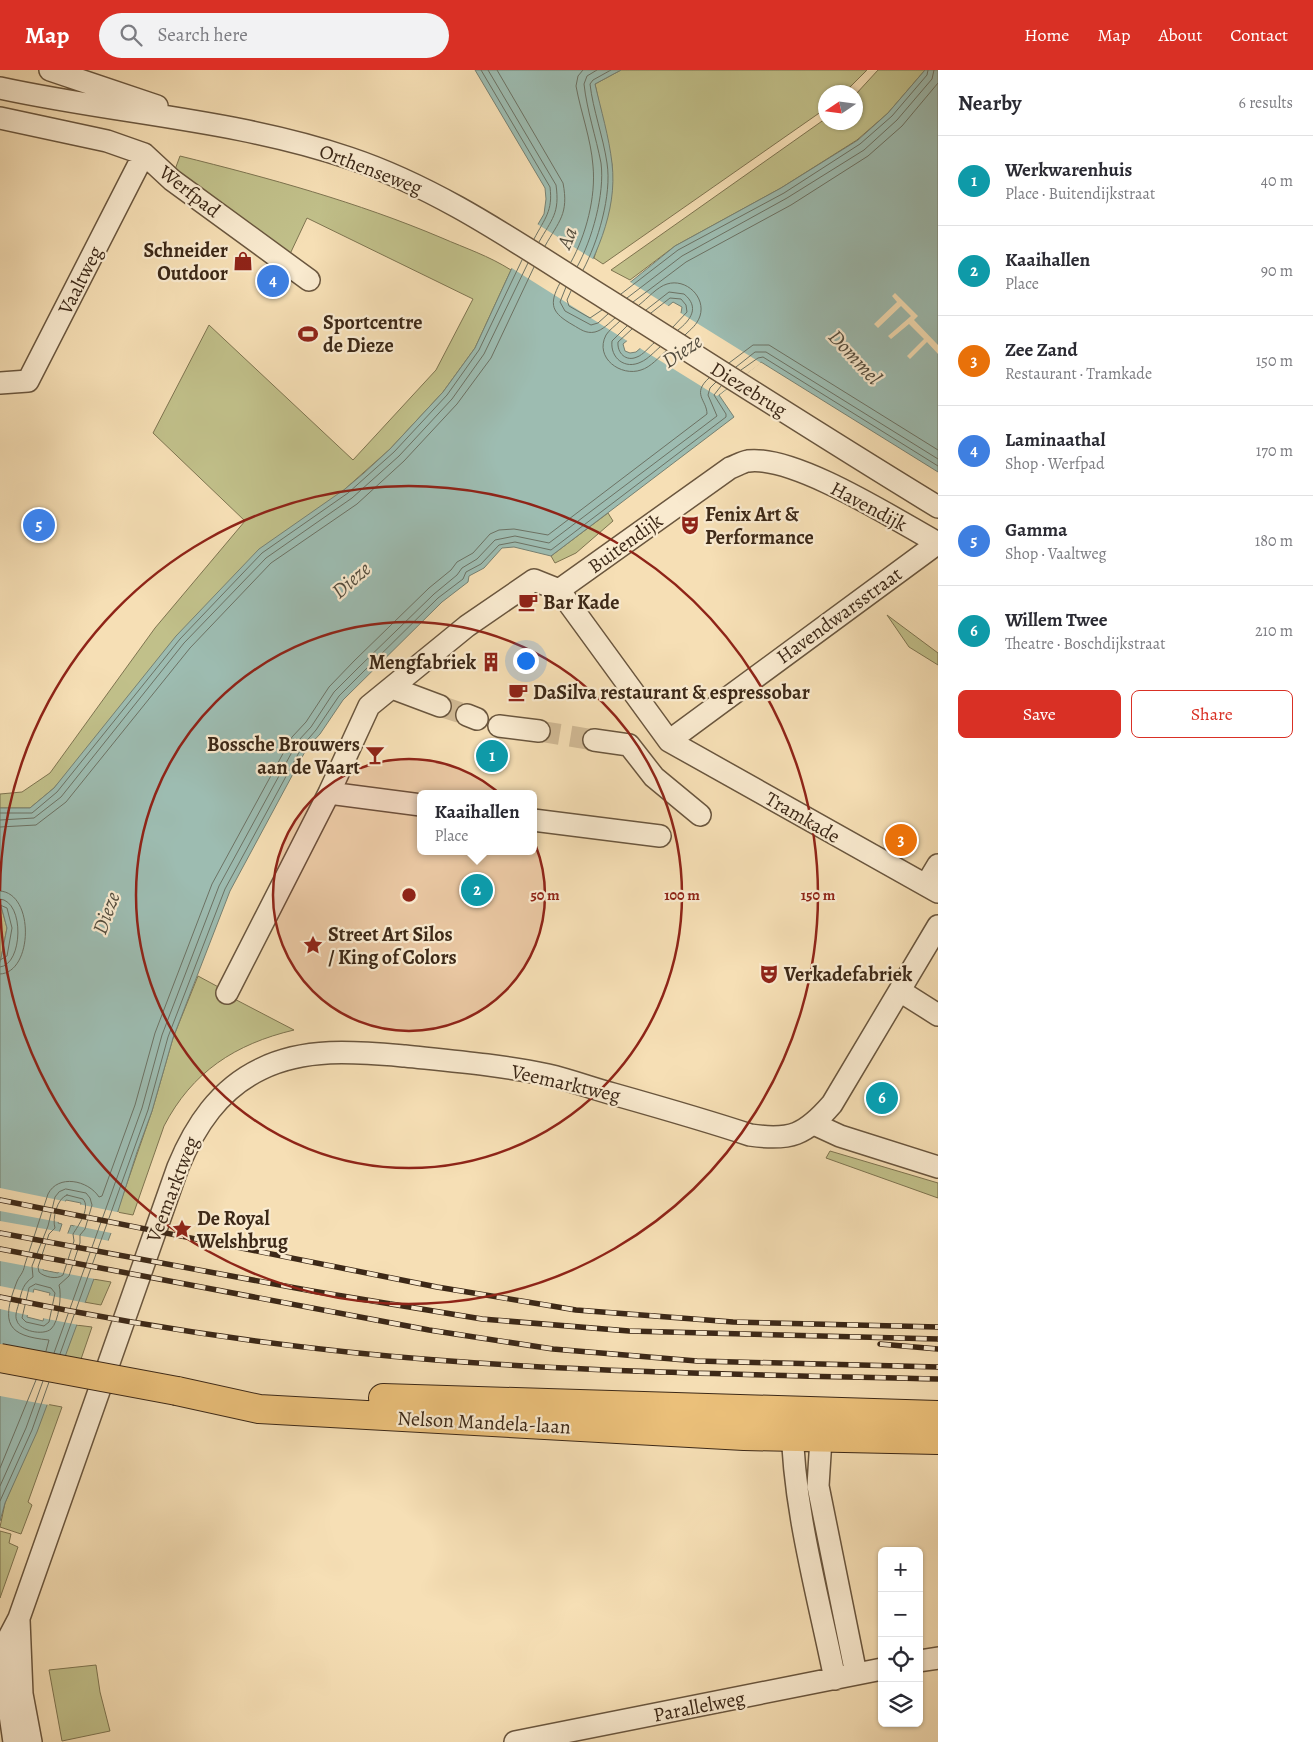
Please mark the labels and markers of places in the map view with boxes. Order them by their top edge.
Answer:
place label: Schneider Outdoor [144,237,228,287]
shop icon: Schneider Outdoor [232,250,254,272]
pin: 4 [257,262,289,300]
place label: Sportcentre de Dieze [323,309,422,359]
sports icon: Sportcentre de Dieze [297,323,319,345]
place label: Fenix Art & Performance [705,501,814,551]
pin: 5 [23,506,55,544]
theatre icon: Fenix Art & Performance [679,514,701,536]
place label: Bar Kade [543,589,619,616]
cafe icon: Bar Kade [517,591,539,613]
place label: Mengfabriek [369,649,477,676]
building icon: Mengfabriek [480,651,502,673]
place label: DaSilva restaurant & espressobar [533,679,810,706]
cafe icon: DaSilva restaurant & espressobar [507,681,529,703]
place label: Bossche Brouwers aan de Vaart [207,731,360,781]
pin: 1 [476,737,508,775]
bar icon: Bossche Brouwers aan de Vaart [364,744,386,766]
pin: 3 [885,821,917,859]
pin: 2 [461,871,493,909]
centre of rings [400,886,418,904]
place label: Street Art Silos / King of Colors [328,921,457,971]
place icon: Street Art Silos / King of Colors [302,934,324,956]
place label: Verkadefabriek [783,961,913,988]
theatre icon: Verkadefabriek [758,963,780,985]
pin: 6 [866,1079,898,1117]
place label: De Royal Welshbrug [196,1205,289,1255]
place icon: De Royal Welshbrug [171,1218,193,1240]

